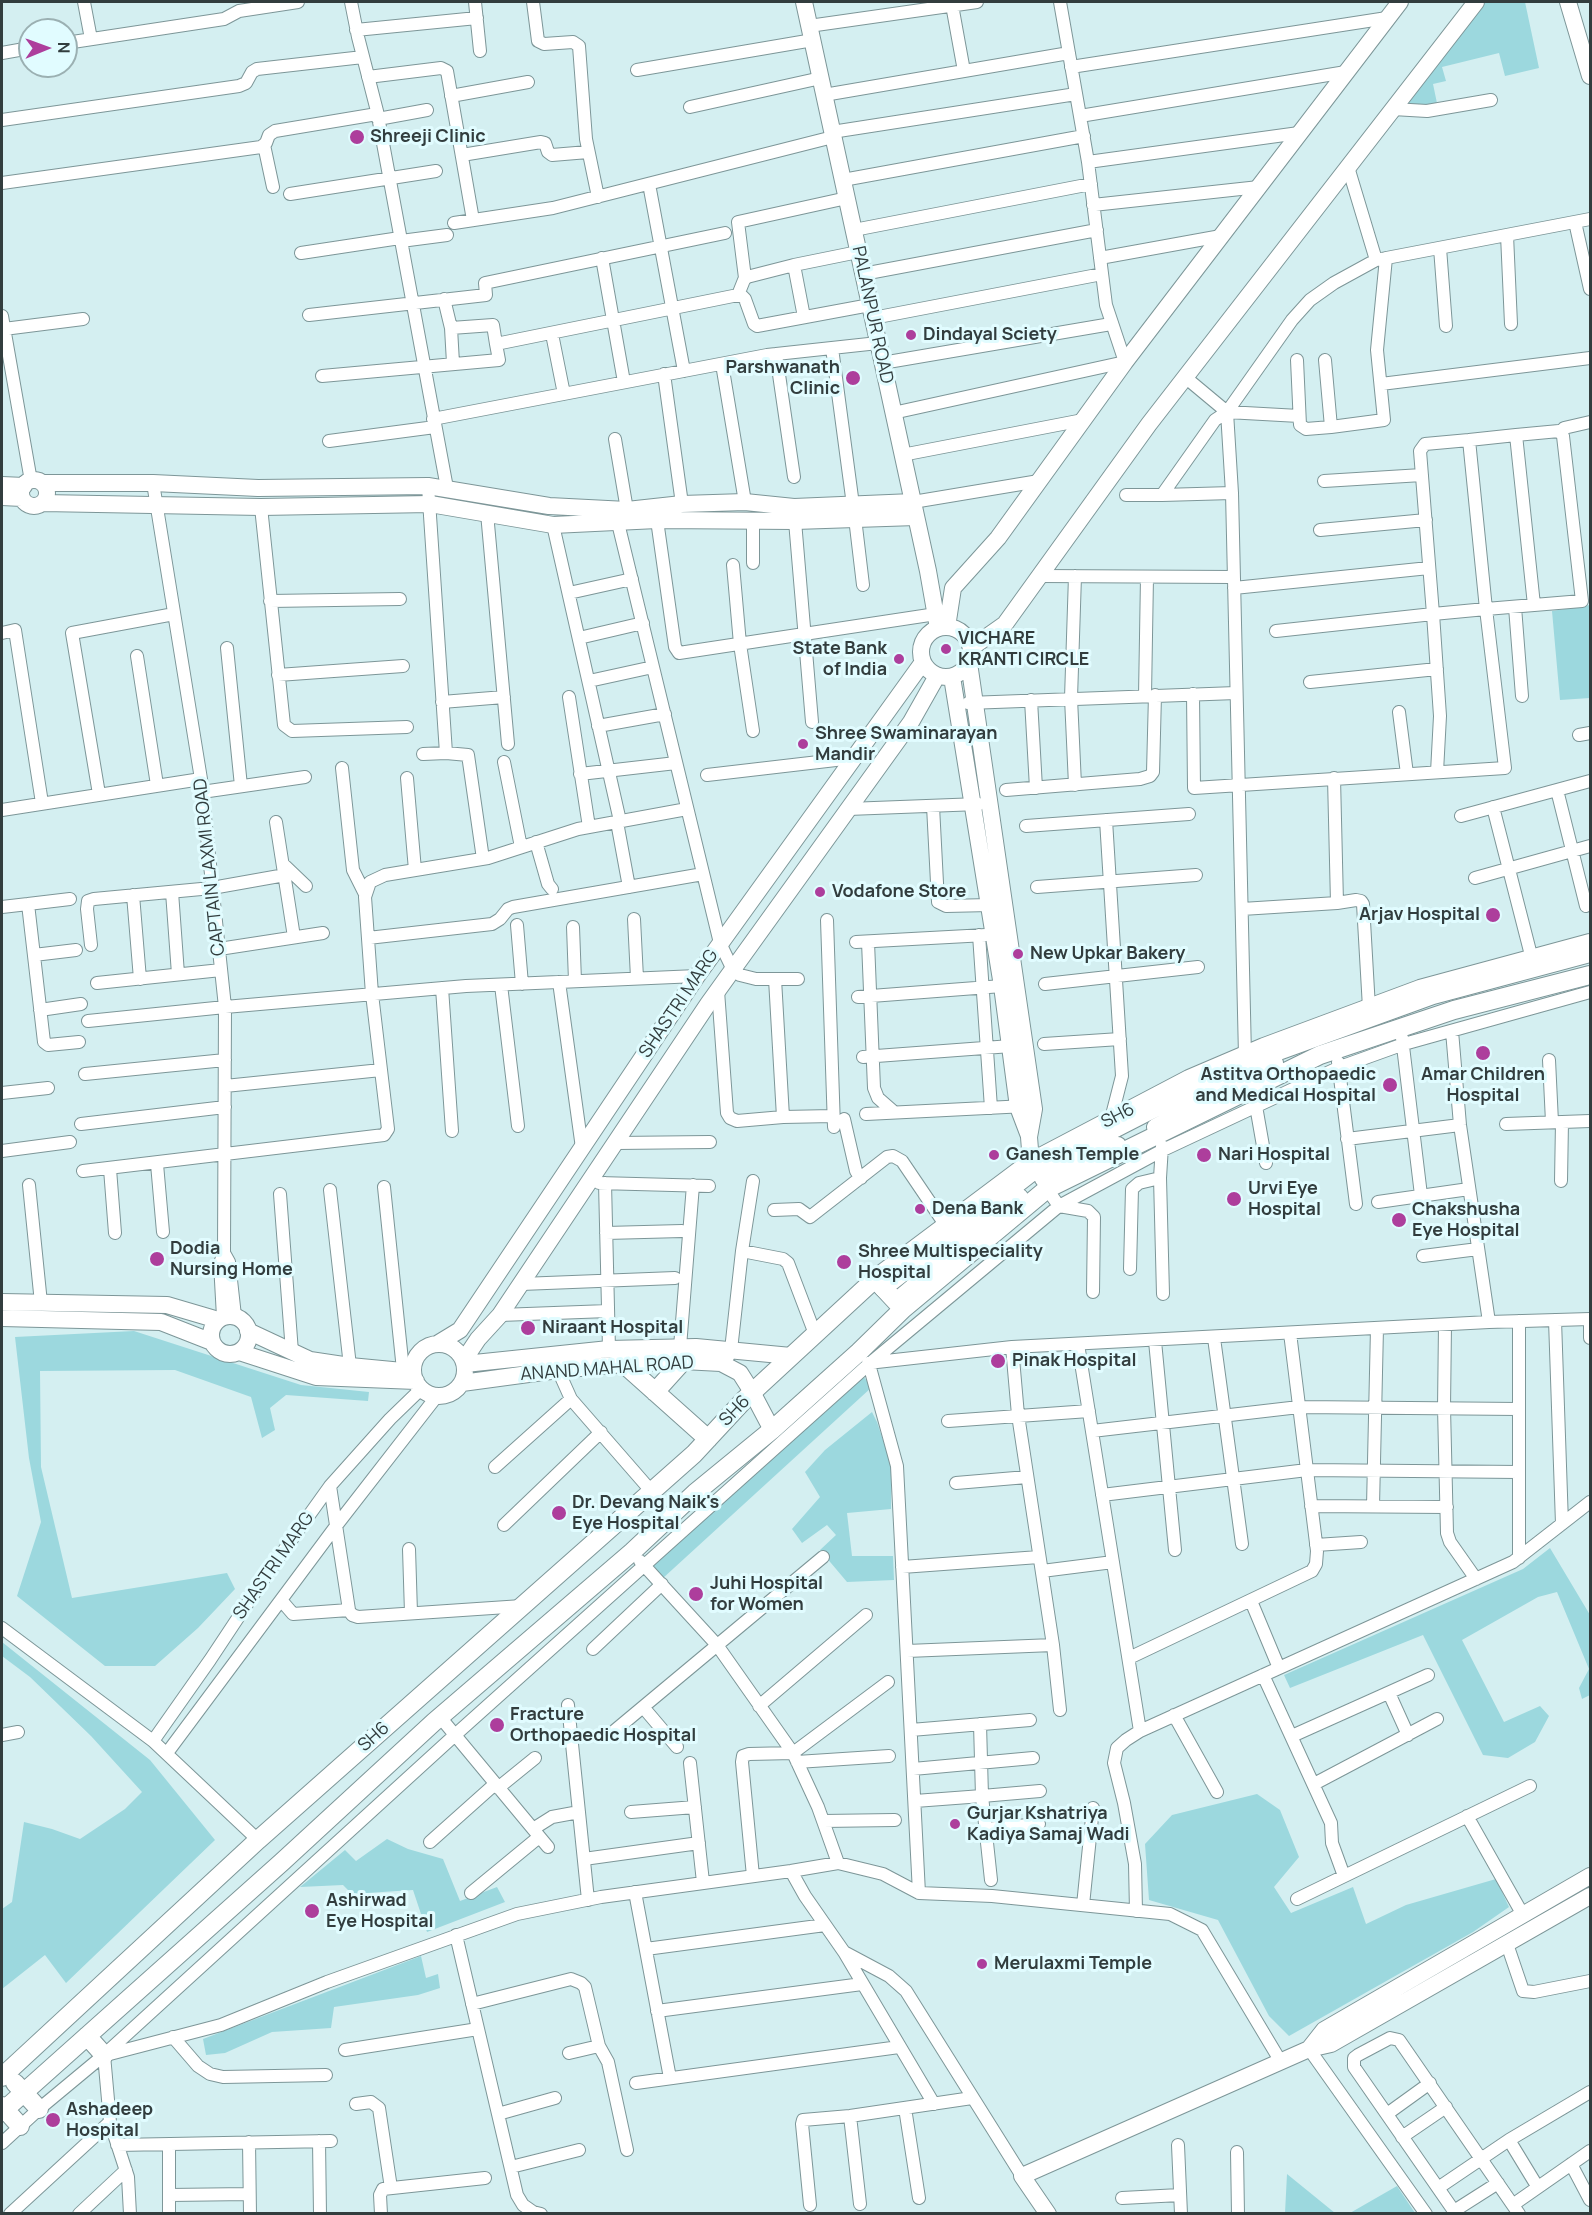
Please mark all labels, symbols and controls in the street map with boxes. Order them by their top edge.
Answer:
north arrow [18,18,78,78]
text: N [53,42,75,54]
place label: Shreeji Clinic [370,126,486,148]
marker: Shreeji Clinic [348,128,366,146]
street label: PALANPUR ROAD [847,244,897,386]
place label: Dindayal Sciety [923,324,1057,346]
marker: Dindayal Sciety [904,328,918,342]
place label: Parshwanath Clinic [726,357,840,400]
marker: Parshwanath Clinic [844,369,862,387]
place label: VICHARE KRANTI CIRCLE [958,628,1089,670]
place label: State Bank of India [793,638,887,680]
marker: VICHARE KRANTI CIRCLE [939,642,953,656]
marker: State Bank of India [892,652,906,666]
place label: Shree Swaminarayan Mandir [815,723,997,766]
marker: Shree Swaminarayan Mandir [796,737,810,751]
street label: CAPTAIN LAXMI ROAD [190,777,230,957]
place label: Vodafone Store [832,881,966,903]
marker: Vodafone Store [813,885,827,899]
place label: Arjav Hospital [1359,904,1480,926]
marker: Arjav Hospital [1484,906,1502,924]
place label: New Upkar Bakery [1030,943,1185,965]
street label: SHASTRI MARG [635,946,723,1062]
marker: New Upkar Bakery [1011,947,1025,961]
marker: Amar Children Hospital [1474,1044,1492,1062]
place label: Astitva Orthopaedic and Medical Hospital [1195,1064,1376,1106]
place label: Amar Children Hospital [1421,1064,1545,1106]
marker: Astitva Orthopaedic and Medical Hospital [1381,1076,1399,1094]
street label: SH6 [1098,1099,1138,1133]
place label: Ganesh Temple [1006,1144,1139,1166]
place label: Nari Hospital [1218,1144,1330,1166]
marker: Nari Hospital [1195,1146,1213,1164]
marker: Ganesh Temple [987,1148,1001,1162]
place label: Urvi Eye Hospital [1248,1178,1321,1220]
marker: Urvi Eye Hospital [1225,1190,1243,1208]
place label: Dena Bank [932,1198,1023,1220]
place label: Chakshusha Eye Hospital [1412,1199,1520,1242]
marker: Dena Bank [913,1202,927,1216]
marker: Chakshusha Eye Hospital [1390,1211,1408,1229]
place label: Dodia Nursing Home [170,1238,293,1280]
place label: Shree Multispeciality Hospital [858,1241,1043,1284]
marker: Dodia Nursing Home [148,1250,166,1268]
marker: Shree Multispeciality Hospital [835,1253,853,1271]
place label: Niraant Hospital [542,1317,683,1339]
marker: Niraant Hospital [519,1319,537,1337]
place label: Pinak Hospital [1012,1350,1136,1372]
street label: ANAND MAHAL ROAD [520,1352,694,1386]
marker: Pinak Hospital [989,1352,1007,1370]
street label: SH6 [715,1391,755,1431]
place label: Dr. Devang Naik's Eye Hospital [572,1492,719,1534]
marker: Dr. Devang Naik's Eye Hospital [550,1504,568,1522]
street label: SHASTRI MARG [229,1508,319,1624]
place label: Juhi Hospital for Women [710,1573,823,1616]
marker: Juhi Hospital for Women [687,1585,705,1603]
place label: Fracture Orthopaedic Hospital [510,1704,696,1746]
marker: Fracture Orthopaedic Hospital [488,1716,506,1734]
street label: SH6 [354,1717,394,1757]
place label: Gurjar Kshatriya Kadiya Samaj Wadi [967,1803,1130,1846]
marker: Gurjar Kshatriya Kadiya Samaj Wadi [948,1817,962,1831]
place label: Ashirwad Eye Hospital [326,1890,434,1932]
marker: Ashirwad Eye Hospital [303,1902,321,1920]
place label: Merulaxmi Temple [994,1953,1152,1975]
marker: Merulaxmi Temple [975,1957,989,1971]
place label: Ashadeep Hospital [66,2099,153,2142]
marker: Ashadeep Hospital [44,2111,62,2129]

